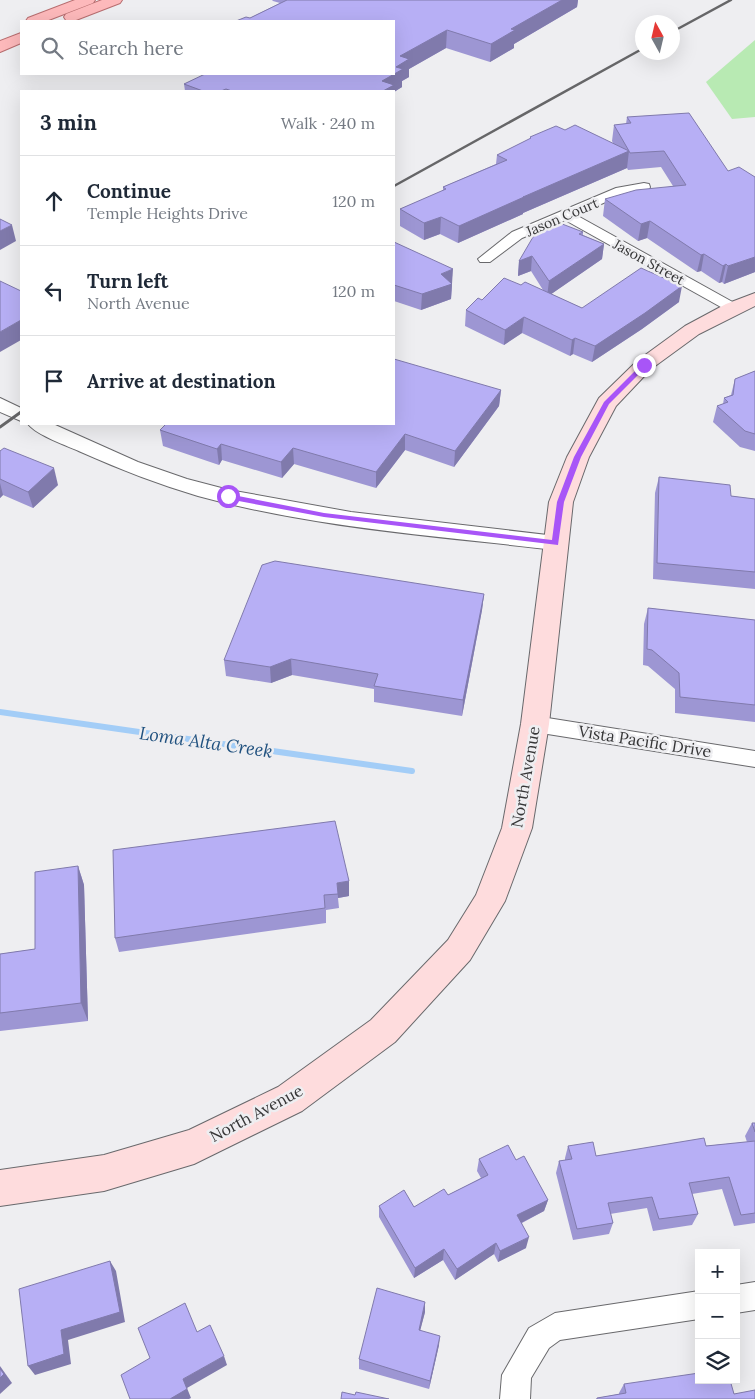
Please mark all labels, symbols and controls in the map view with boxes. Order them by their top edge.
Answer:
north arrow [635,15,680,60]
search box [20,20,395,75]
icon: search [38,34,66,62]
text: Search here [78,36,184,60]
text: 3 min [40,109,97,136]
text: Walk · 240 m [281,113,375,133]
text: Continue [87,179,171,203]
icon: ahead [40,187,68,215]
text: 120 m [332,191,375,211]
street label: Jason Court [522,193,601,241]
text: Temple Heights Drive [87,203,248,223]
street label: Jason Street [609,235,688,289]
text: Turn left [87,269,168,293]
icon: left [40,277,68,305]
text: 120 m [332,281,375,301]
text: North Avenue [87,293,190,313]
route end [633,354,656,377]
icon: arrive [40,367,68,395]
text: Arrive at destination [87,369,276,393]
route start [217,485,240,508]
street label: Vista Pacific Drive [576,720,713,761]
water label: Loma Alta Creek [138,721,274,763]
street label: North Avenue [506,724,544,829]
street label: North Avenue [206,1080,306,1146]
map controls [695,1249,740,1384]
button: + [695,1249,740,1294]
button: − [695,1294,740,1339]
button: layers [695,1339,740,1384]

